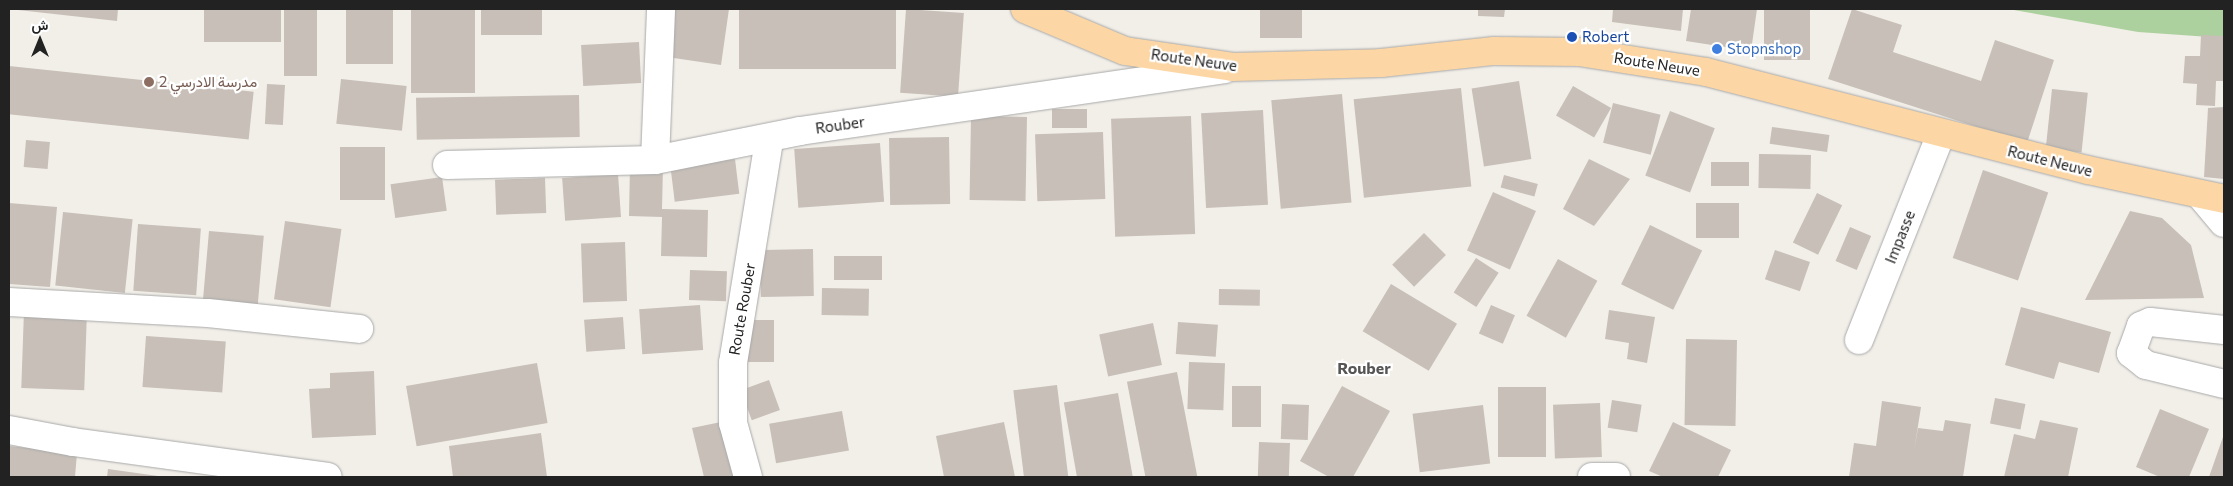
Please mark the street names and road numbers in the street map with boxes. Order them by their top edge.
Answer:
street label: Route Neuve [1150,45,1238,75]
street label: Route Neuve [1613,48,1701,80]
street label: Rouber [814,113,866,137]
street label: Route Neuve [2006,142,2094,180]
street label: Impasse [1881,208,1919,266]
street label: Route Rouber [725,261,759,357]

